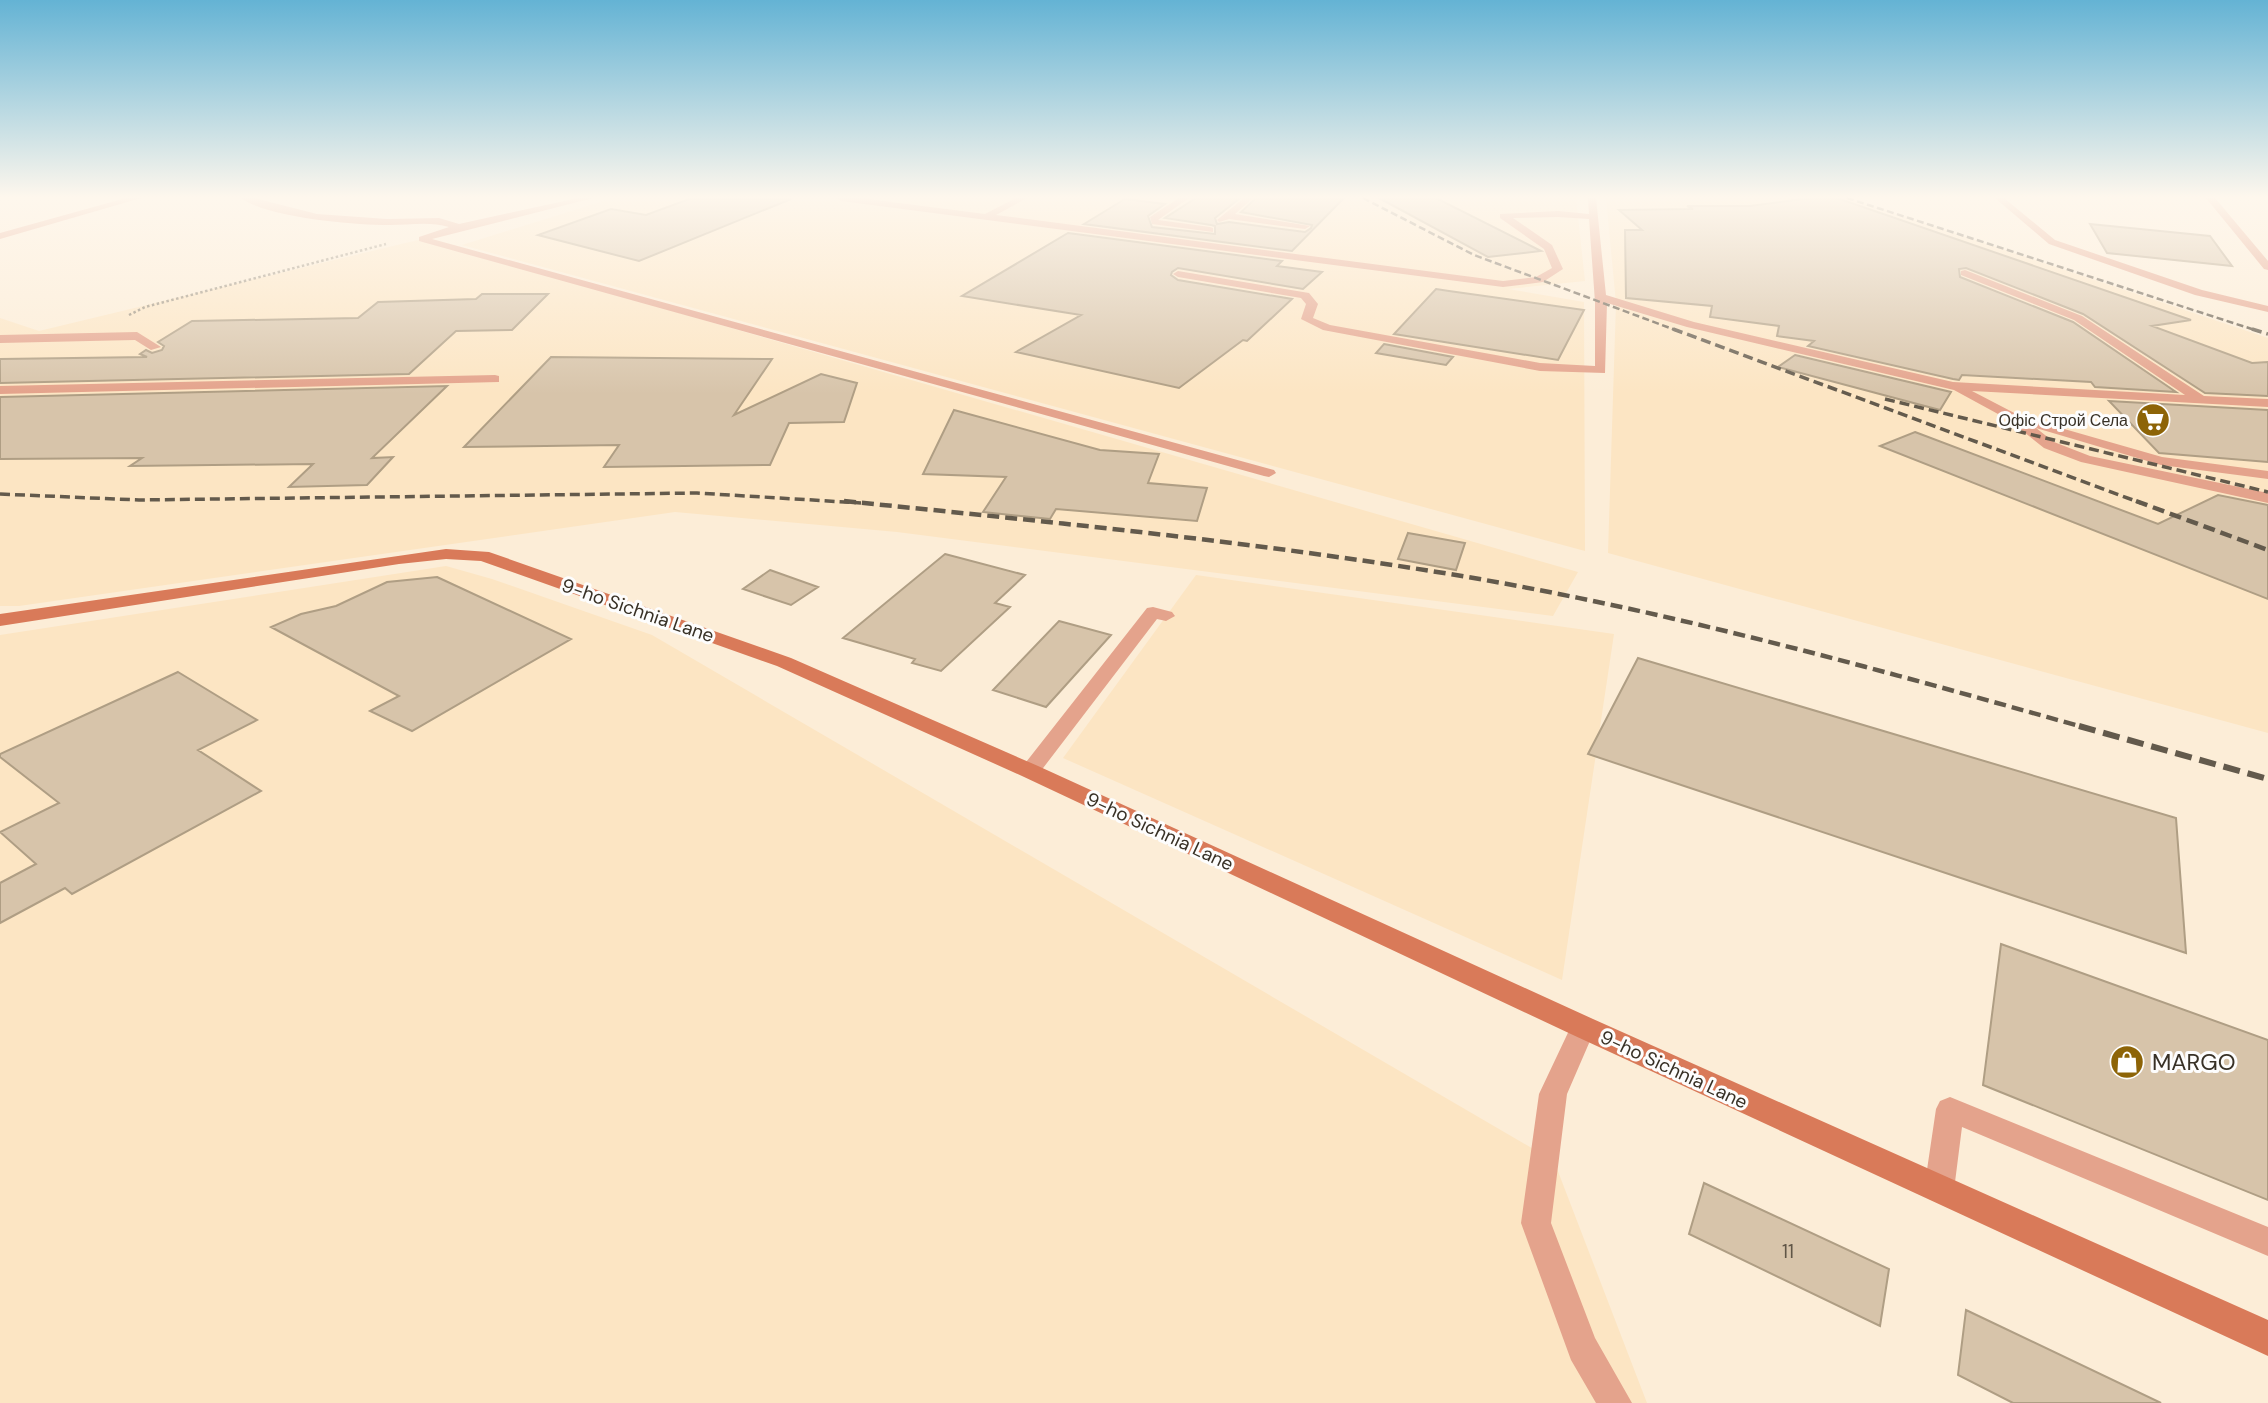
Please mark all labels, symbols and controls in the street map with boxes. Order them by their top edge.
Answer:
supermarket icon: Офіс Строй Села [2134,401,2172,439]
place label: Офіс Строй Села [1999,410,2128,431]
street label: 9-ho Sichnia Lane [558,573,717,648]
street label: 9-ho Sichnia Lane [1082,786,1237,877]
street label: 9-ho Sichnia Lane [1596,1024,1751,1115]
shop icon: MARGO [2108,1043,2146,1081]
place label: MARGO [2152,1047,2236,1077]
house number: 11 [1782,1239,1794,1264]

